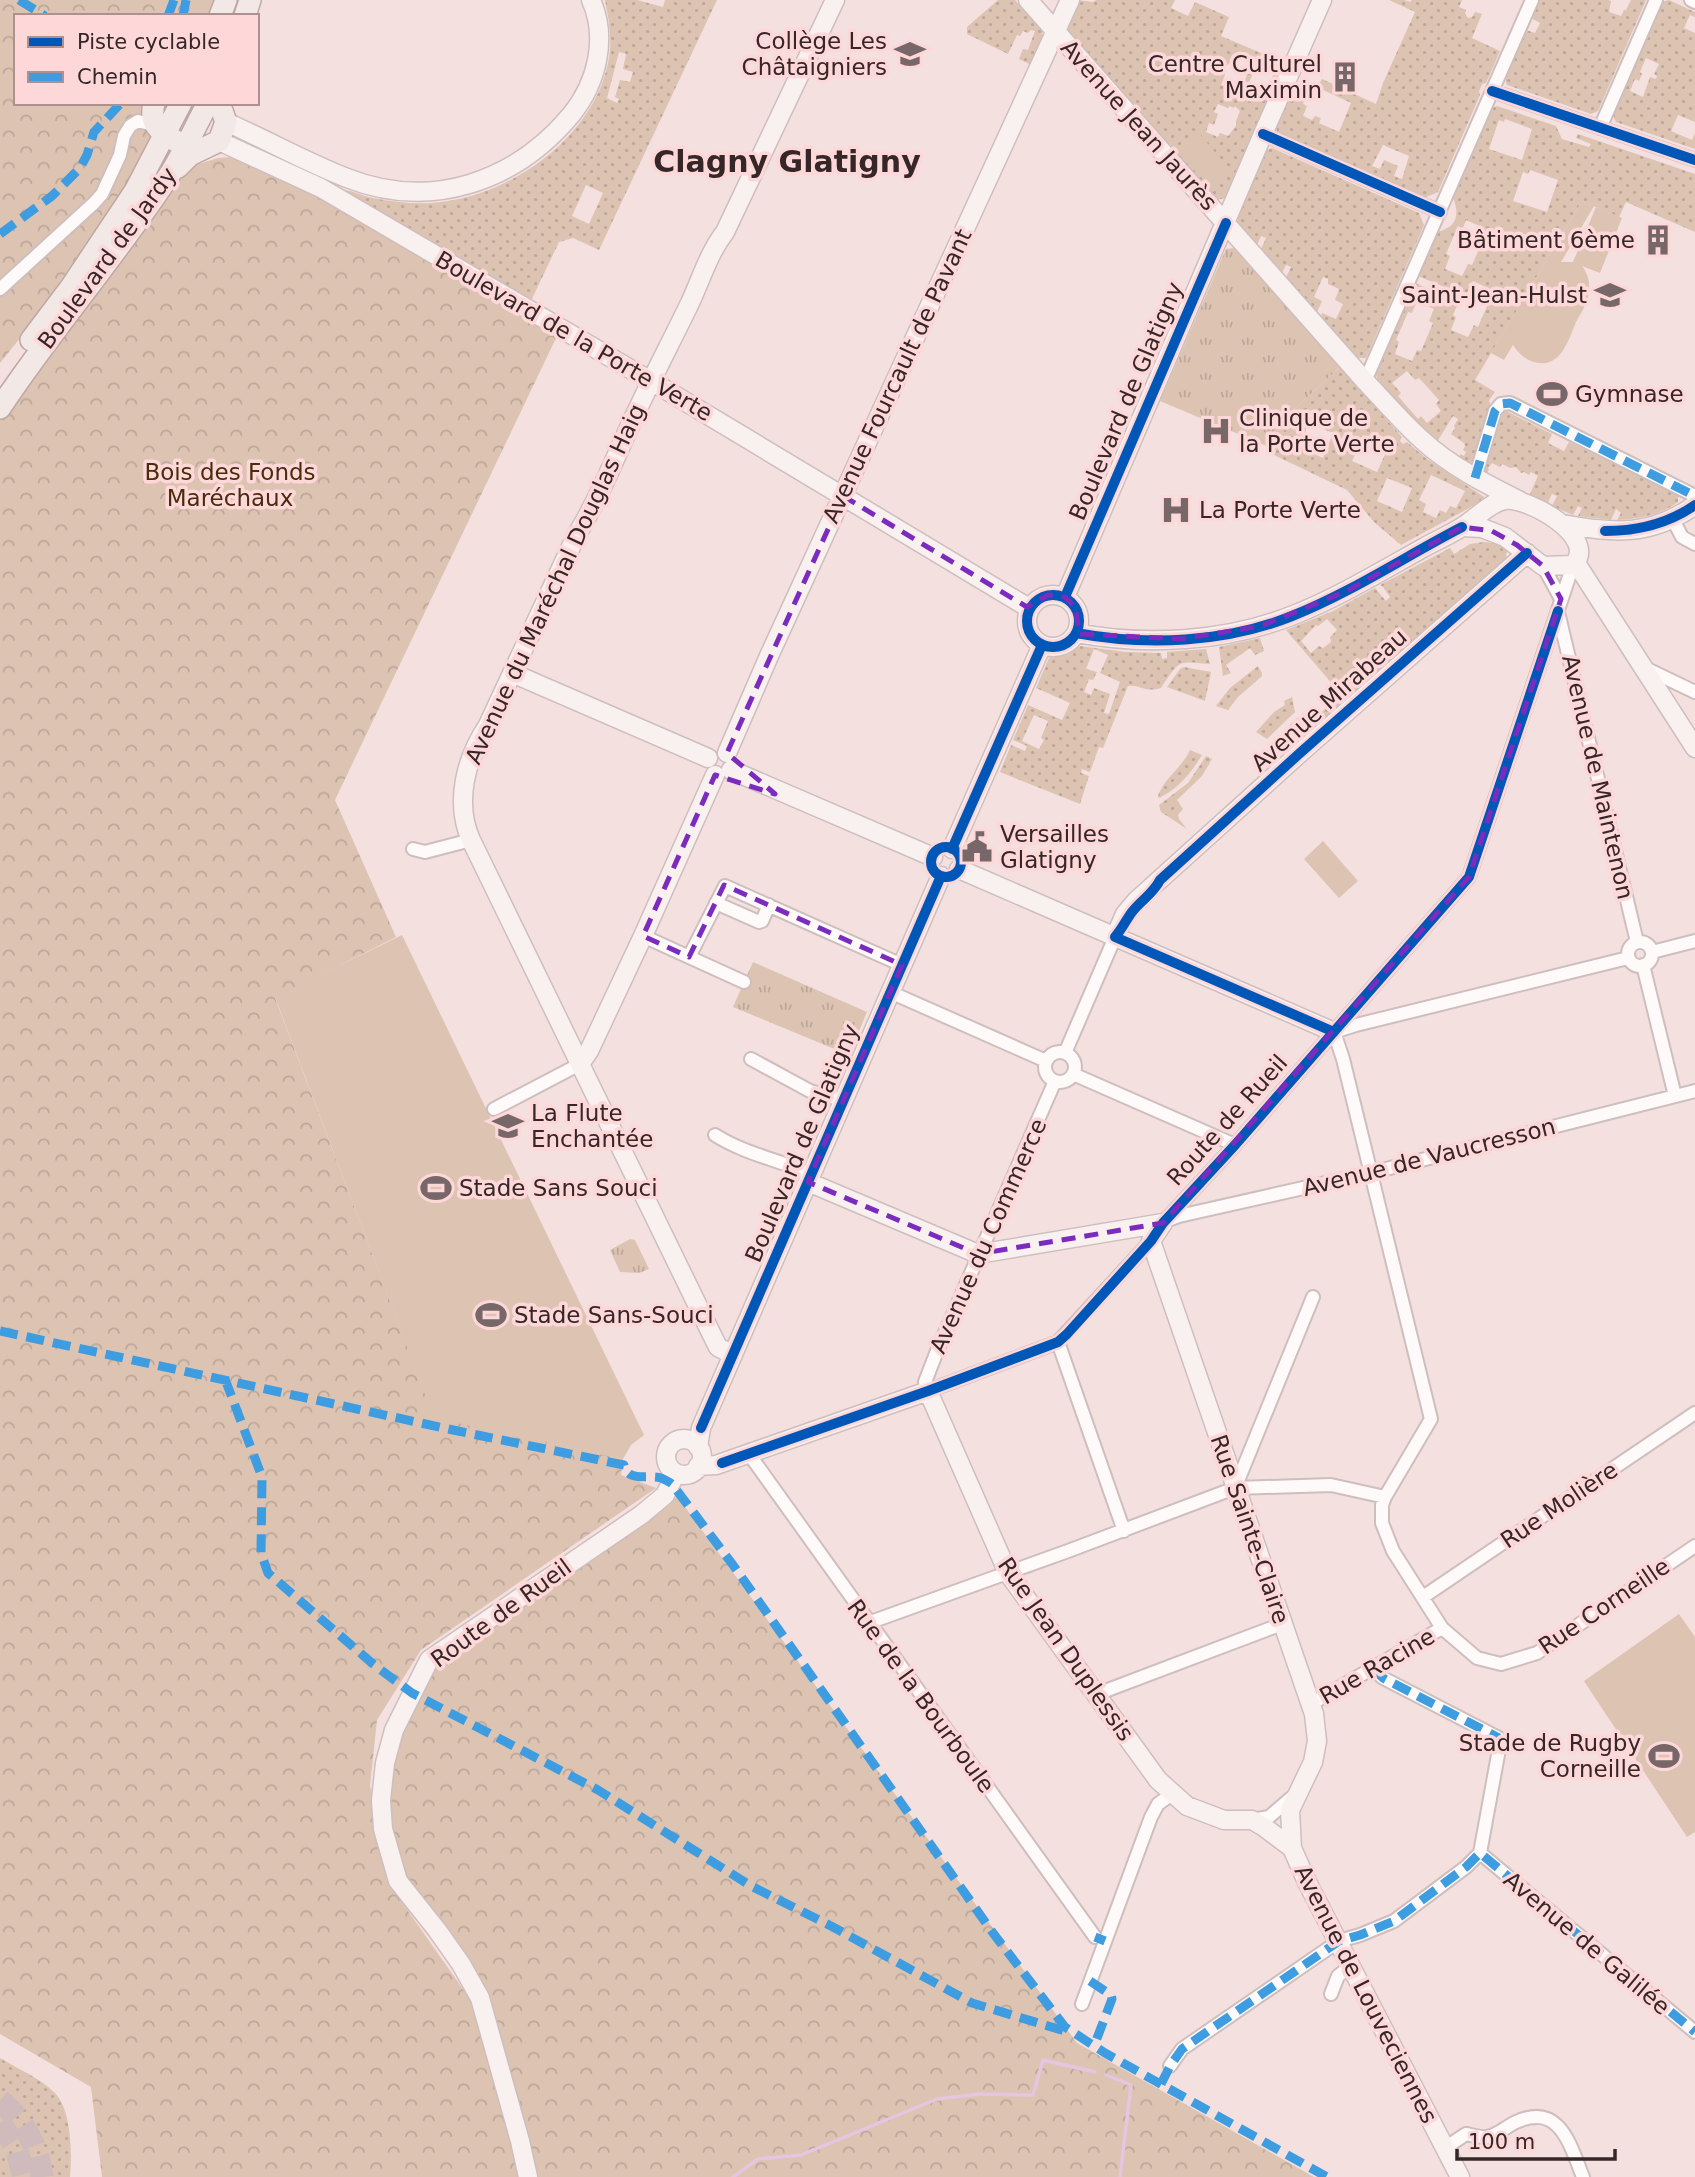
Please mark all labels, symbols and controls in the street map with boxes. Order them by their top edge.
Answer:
legend [14,14,259,105]
place label: Collège Les Châtaigniers [742,28,887,80]
text: Piste cyclable [77,30,220,54]
street label: Avenue Jean Jaurès [1056,34,1222,216]
school or university icon: Collège Les Châtaigniers [893,37,927,71]
place label: Centre Culturel Maximin [1148,51,1322,103]
building icon: Centre Culturel Maximin [1328,60,1362,94]
text: Chemin [77,65,158,89]
district label: Clagny Glatigny [653,144,921,179]
street label: Boulevard de Jardy [32,162,182,354]
building icon: Bâtiment 6ème [1641,223,1675,257]
street label: Avenue Fourcault de Pavant [817,225,977,527]
place label: Bâtiment 6ème [1457,227,1635,253]
street label: Boulevard de la Porte Verte [431,246,717,426]
street label: Boulevard de Glatigny [1064,278,1188,524]
school or university icon: Saint-Jean-Hulst [1593,278,1627,312]
place label: Saint-Jean-Hulst [1402,282,1587,308]
sports icon: Gymnase [1535,377,1569,411]
place label: Gymnase [1575,381,1684,407]
street label: Avenue du Maréchal Douglas Haig [460,400,650,768]
place label: Clinique de la Porte Verte [1239,405,1395,457]
hospital icon: Clinique de la Porte Verte [1199,414,1233,448]
park label: Bois des Fonds Maréchaux [144,459,316,511]
hospital icon: La Porte Verte [1159,493,1193,527]
place label: La Porte Verte [1199,497,1361,523]
street label: Avenue Mirabeau [1246,623,1412,777]
street label: Avenue de Maintenon [1557,652,1639,902]
place label: Versailles Glatigny [1000,821,1109,873]
public building icon: Versailles Glatigny [960,830,994,864]
street label: Boulevard de Glatigny [740,1020,864,1266]
street label: Route de Rueil [1162,1049,1292,1191]
place label: La Flute Enchantée [531,1100,653,1152]
school or university icon: La Flute Enchantée [491,1109,525,1143]
street label: Avenue de Vaucresson [1300,1113,1558,1201]
street label: Avenue du Commerce [924,1115,1052,1357]
sports icon: Stade Sans Souci [419,1171,453,1205]
place label: Stade Sans Souci [459,1175,658,1201]
sports icon: Stade Sans-Souci [474,1298,508,1332]
place label: Stade Sans-Souci [514,1302,714,1328]
street label: Rue Sainte-Claire [1205,1431,1295,1627]
street label: Rue Molière [1496,1456,1622,1554]
street label: Rue Jean Duplessis [993,1552,1139,1746]
street label: Rue Corneille [1534,1553,1674,1659]
street label: Route de Rueil [426,1554,576,1672]
street label: Rue de la Bourboule [842,1594,1000,1798]
street label: Rue Racine [1315,1623,1439,1709]
place label: Stade de Rugby Corneille [1459,1730,1641,1782]
sports icon: Stade de Rugby Corneille [1647,1739,1681,1773]
street label: Avenue de Louveciennes [1289,1861,1443,2127]
street label: Avenue de Galilée [1499,1866,1675,2020]
scale bar [1457,2118,1614,2162]
text: 100 m [1468,2130,1535,2154]

